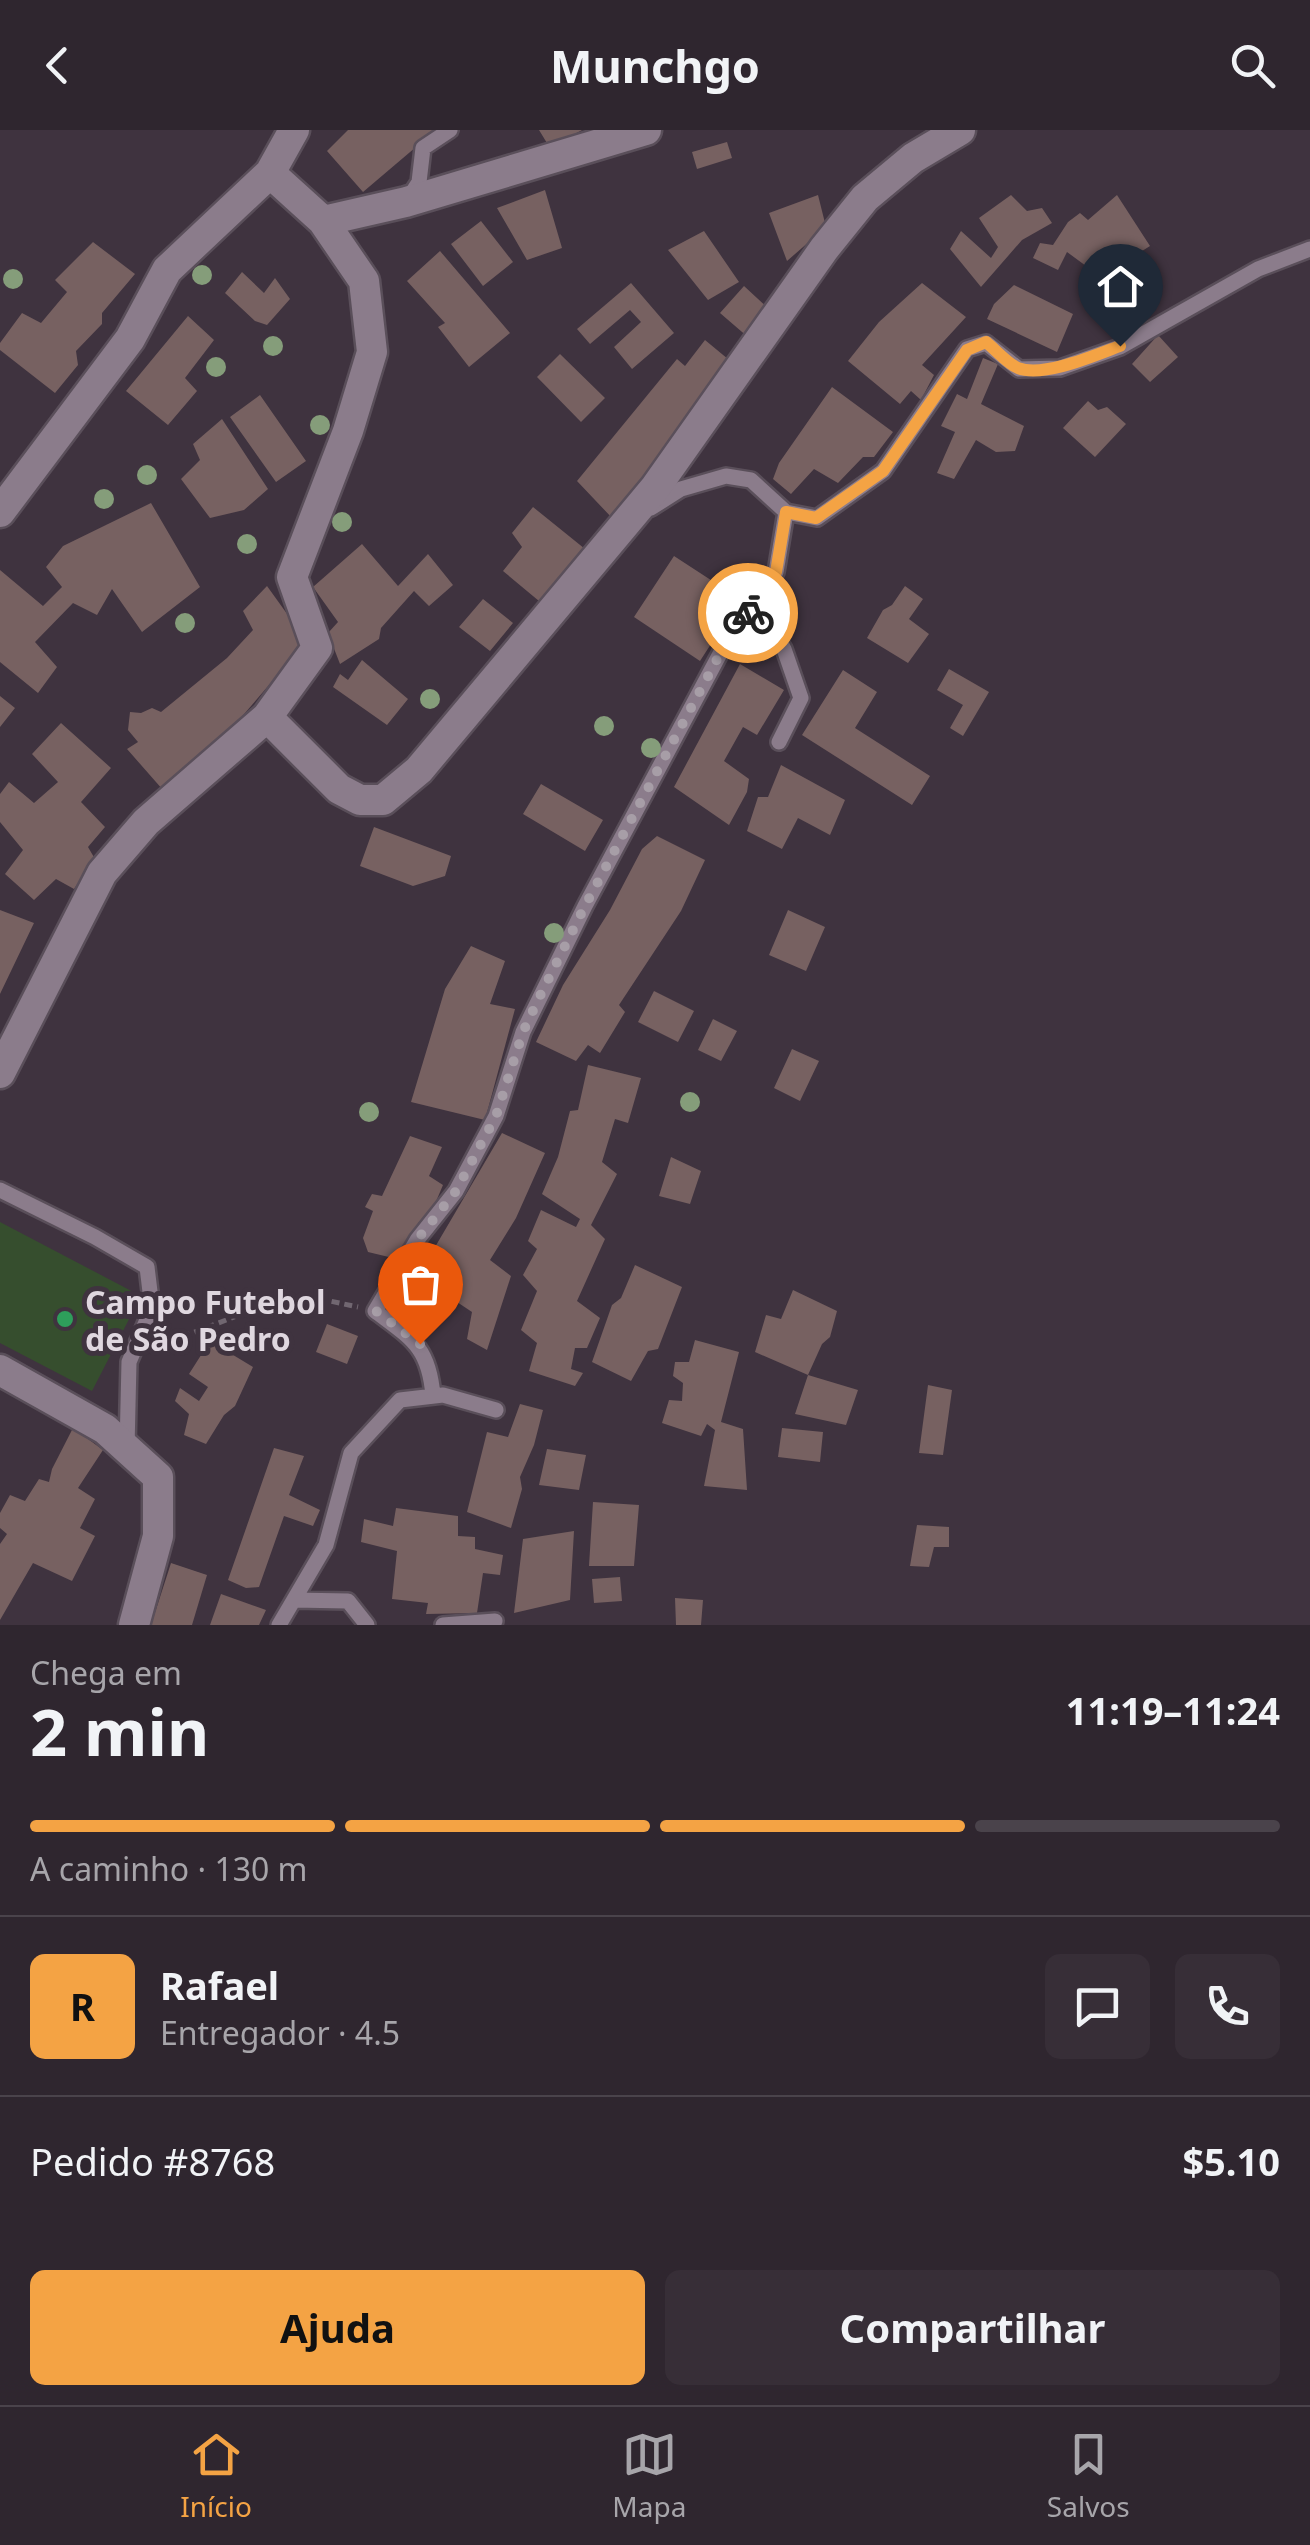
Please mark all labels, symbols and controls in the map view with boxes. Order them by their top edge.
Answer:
text: Munchgo [550,35,760,96]
icon: back [30,38,85,93]
icon: search [1225,38,1280,93]
pin [1078,244,1163,347]
icon: home [1093,259,1148,314]
courier [698,563,798,663]
icon: bike [721,586,776,641]
pin [378,1242,463,1345]
icon: bag [393,1257,448,1312]
place label: Campo Futebol de São Pedro [85,1280,326,1360]
marker: Campo Futebol de São Pedro [54,1308,76,1330]
text: Chega em [30,1651,182,1694]
text: 11:19–11:24 [1066,1684,1280,1736]
text: 2 min [30,1687,209,1775]
text: A caminho · 130 m [30,1847,308,1890]
button: chat [1045,1954,1150,2059]
button: phone [1175,1954,1280,2059]
text: Rafael [160,1959,279,2011]
text: R [70,1980,95,2032]
text: Entregador · 4.5 [160,2011,400,2054]
text: Pedido #8768 [30,2135,275,2187]
text: $5.10 [1182,2135,1280,2187]
button: Ajuda [30,2270,645,2385]
button: Compartilhar [665,2270,1280,2385]
tab: Início [180,2427,252,2525]
tab: Mapa [612,2427,686,2525]
tab: Salvos [1047,2427,1130,2525]

